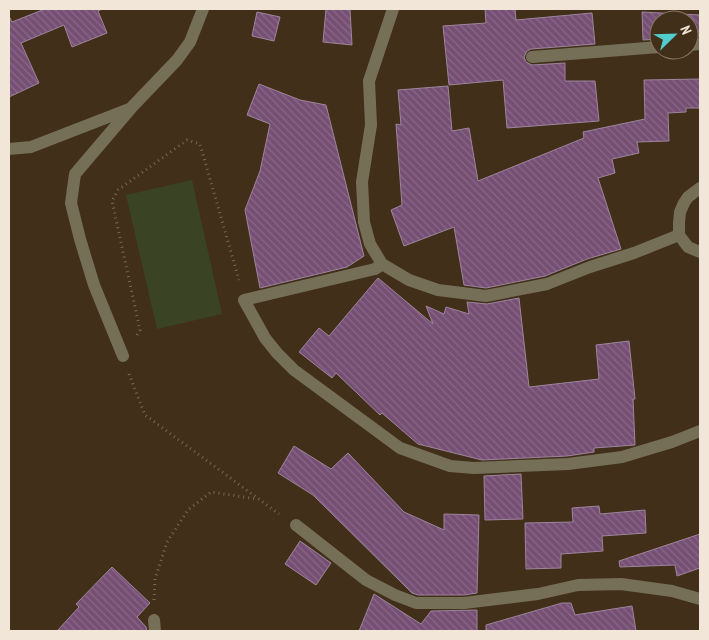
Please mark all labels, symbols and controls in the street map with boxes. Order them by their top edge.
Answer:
north arrow [649,10,699,60]
text: N [676,23,696,37]

